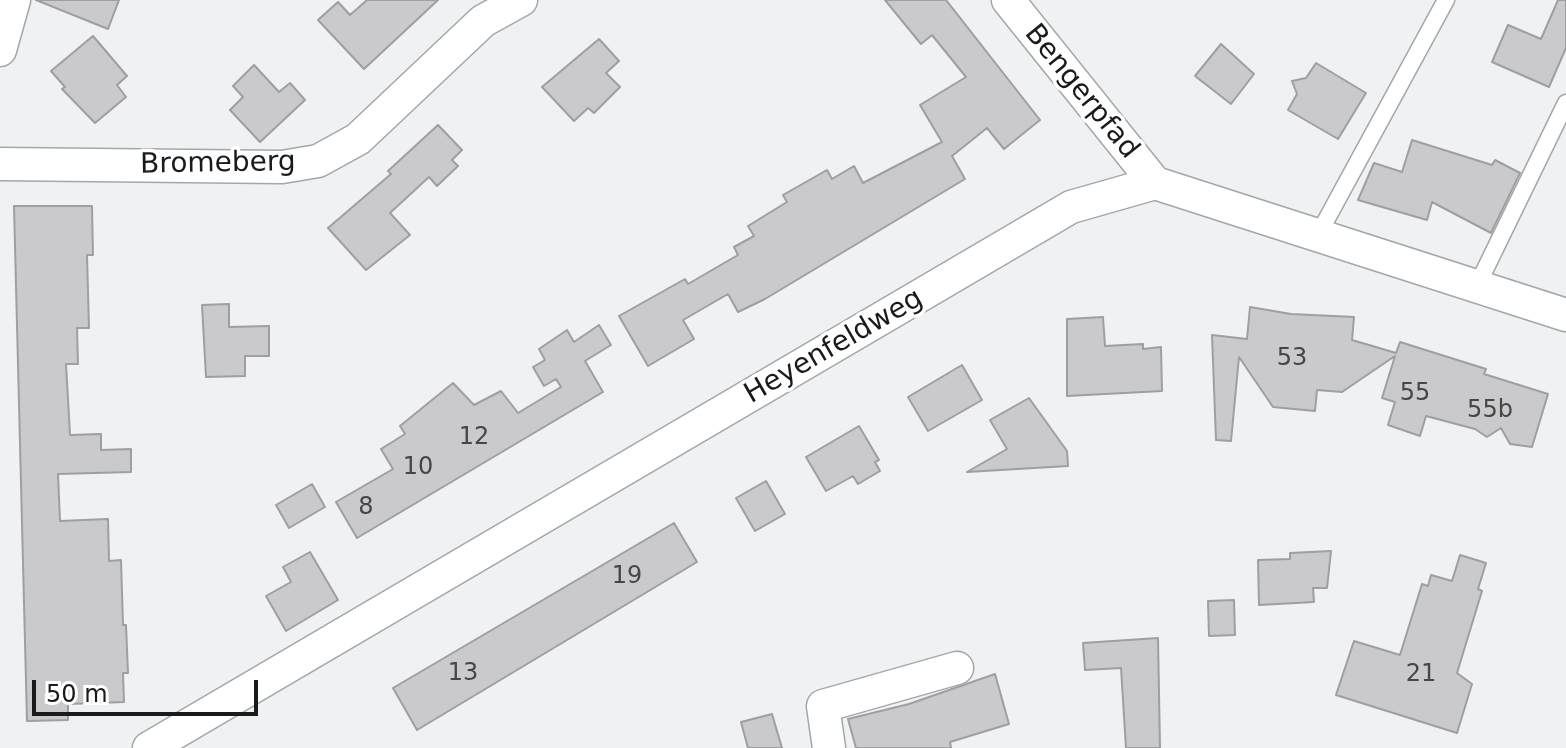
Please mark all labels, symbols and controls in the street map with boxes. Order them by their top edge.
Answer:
street label: Bengerpfad [1017,18,1145,166]
street label: Bromeberg [140,146,296,182]
street label: Heyenfeldweg [739,282,929,412]
house number: 53 [1277,345,1307,373]
house number: 55 [1400,380,1430,408]
house number: 55b [1467,397,1513,425]
house number: 12 [459,424,489,452]
house number: 10 [403,454,433,482]
house number: 8 [358,494,374,522]
house number: 19 [612,563,642,591]
house number: 13 [448,660,478,688]
house number: 21 [1406,661,1436,689]
scale bar [36,664,262,714]
text: 50 m [46,680,108,708]

